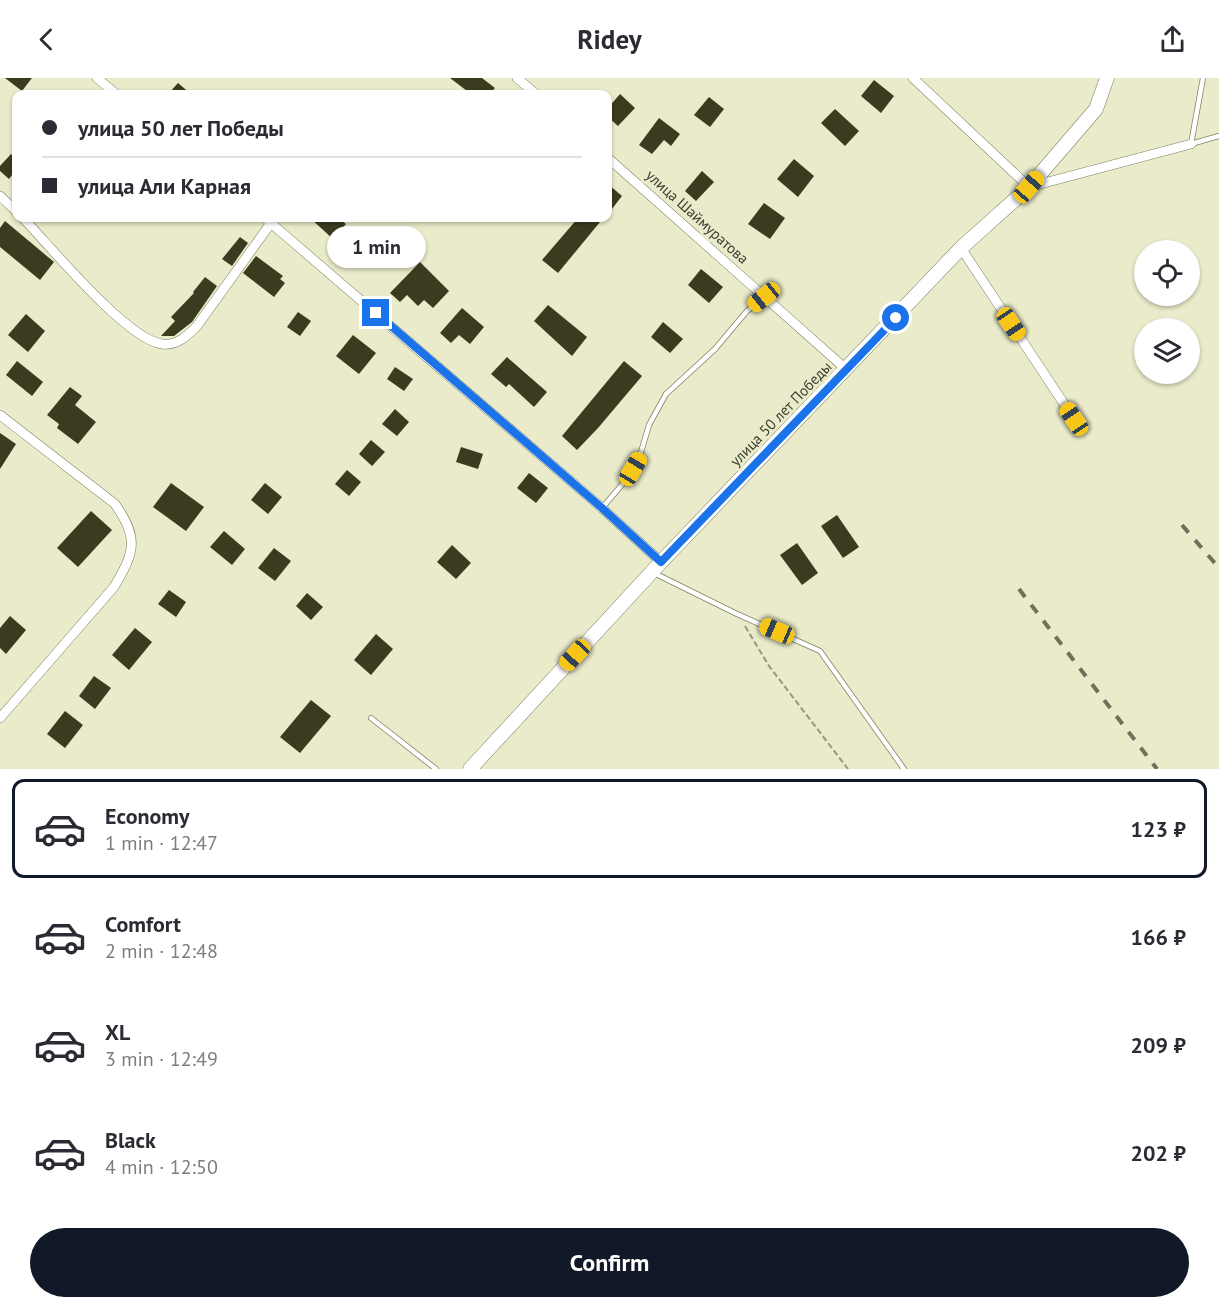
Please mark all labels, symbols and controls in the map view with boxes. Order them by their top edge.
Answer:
text: Ridey [577,22,642,56]
icon: back [30,23,63,56]
icon: share [1156,23,1189,56]
text: улица 50 лет Победы [78,114,284,142]
street label: улица Шаймуратова [642,165,753,268]
car [1010,168,1048,206]
text: улица Али Карная [78,172,251,200]
callout: 1 min [326,226,425,268]
text: 1 min [352,234,401,260]
map controls [1134,240,1200,384]
button: locate [1134,240,1200,306]
car [744,279,784,315]
route end [362,299,389,326]
route start [882,304,909,331]
car [993,304,1029,344]
button: layers [1134,318,1200,384]
street label: улица 50 лет Победы [726,357,836,470]
car [1056,399,1092,439]
car [616,449,650,489]
car [757,616,797,646]
car [556,636,594,674]
icon: car [33,802,87,856]
text: Economy [105,802,189,830]
text: 123 ₽ [1131,815,1186,843]
text: 1 min · 12:47 [105,830,218,856]
icon: car [33,910,87,964]
text: Comfort [105,910,181,938]
text: 166 ₽ [1131,923,1186,951]
text: 2 min · 12:48 [105,938,218,964]
icon: car [33,1018,87,1072]
text: XL [105,1018,130,1046]
text: 209 ₽ [1131,1031,1186,1059]
text: 3 min · 12:49 [105,1046,218,1072]
icon: car [33,1126,87,1180]
text: Black [105,1126,156,1154]
text: 202 ₽ [1131,1139,1186,1167]
text: 4 min · 12:50 [105,1154,218,1180]
button: Confirm [30,1228,1189,1297]

